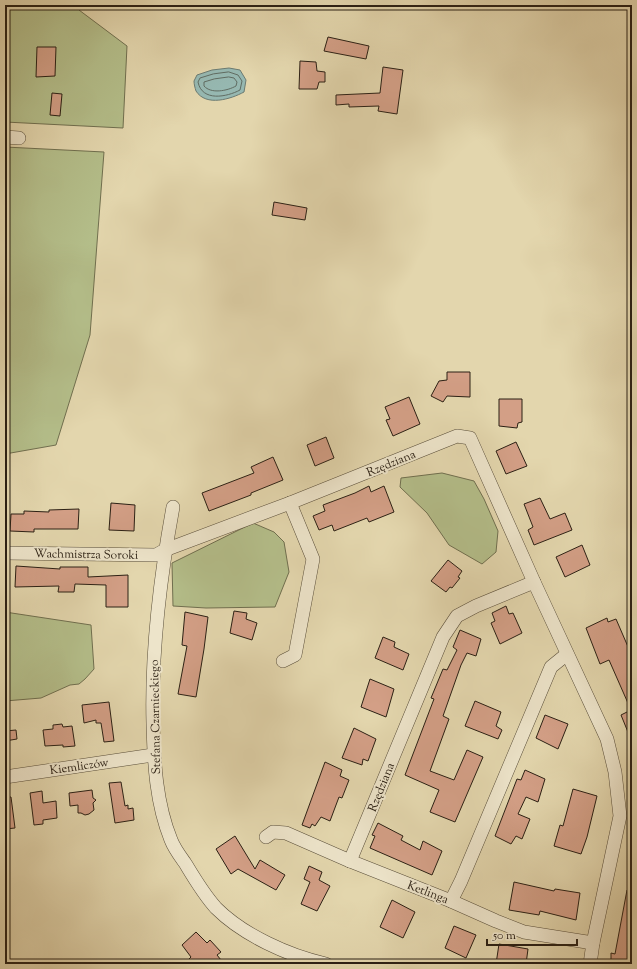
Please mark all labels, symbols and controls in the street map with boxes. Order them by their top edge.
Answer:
street label: Rzędziana [364,446,419,482]
street label: Wachmistrza Soroki [34,545,139,565]
street label: Stefana Czarnieckiego [146,659,166,775]
street label: Kiemliczów [48,754,110,780]
street label: Rzędziana [364,760,400,815]
street label: Ketlinga [404,877,451,909]
scale bar [487,921,577,947]
text: 50 m [492,927,516,945]

